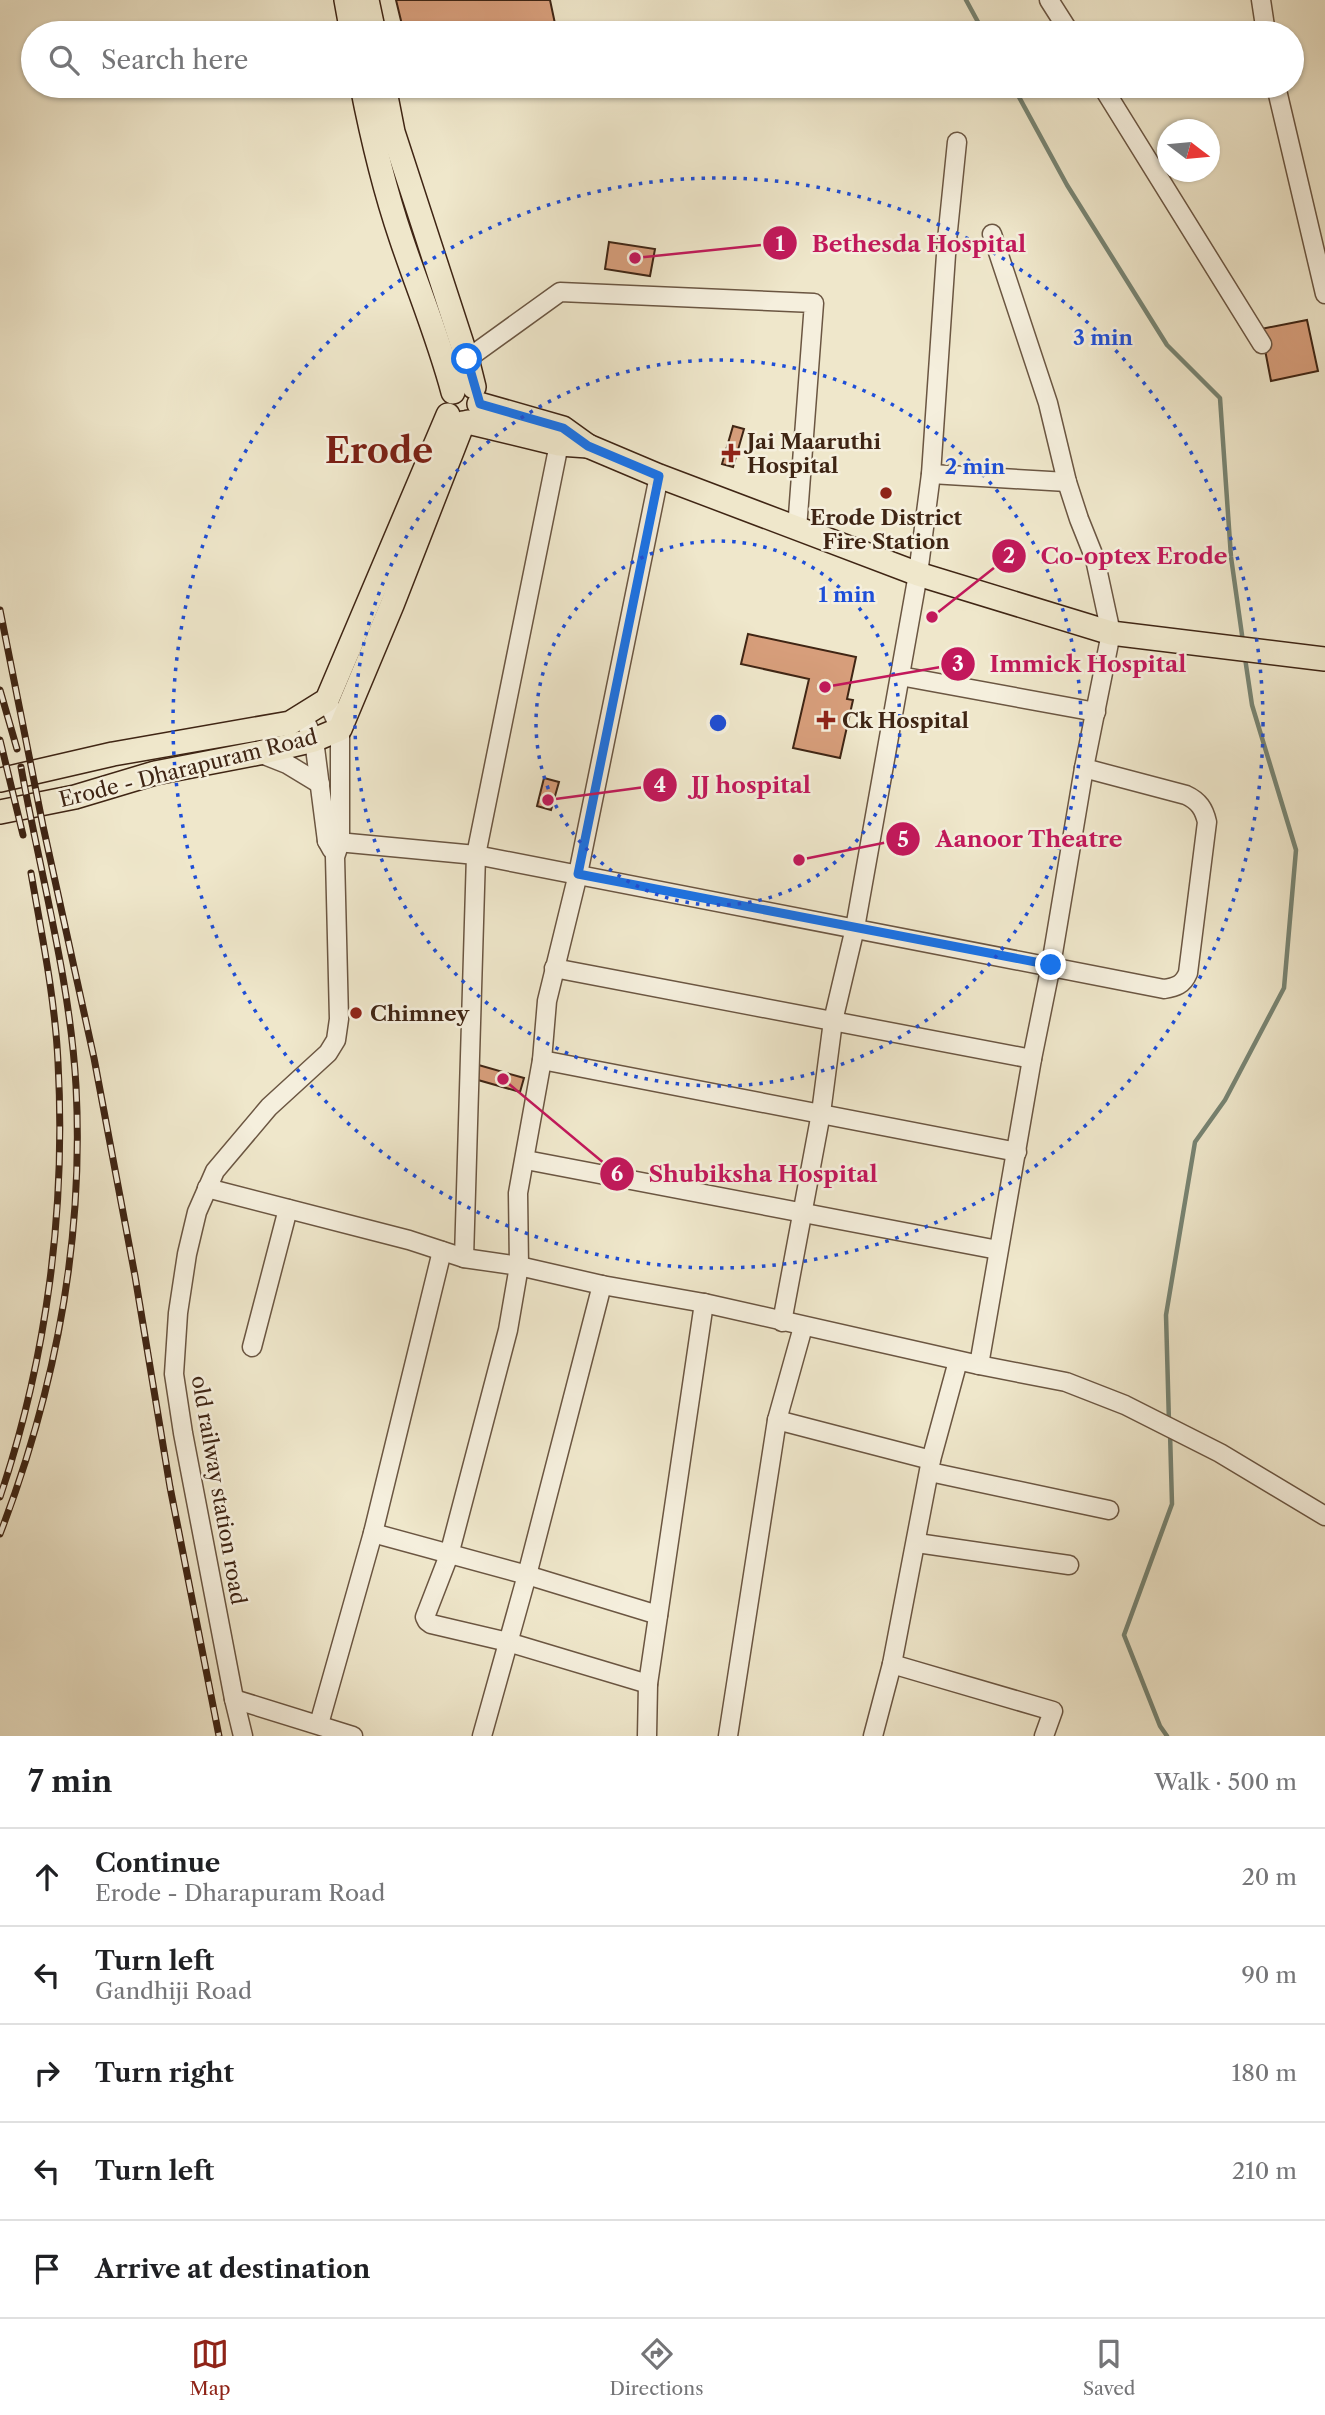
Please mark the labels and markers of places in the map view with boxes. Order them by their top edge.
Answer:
callout: Bethesda Hospital [762,221,1040,265]
place label: Jai Maaruthi Hospital [743,429,881,478]
marker: Jai Maaruthi Hospital [721,443,741,463]
marker: Erode District Fire Station [878,485,894,501]
place label: Erode District Fire Station [810,505,963,554]
callout: Co-optex Erode [992,534,1242,578]
callout: Immick Hospital [941,642,1201,686]
place label: Ck Hospital [842,708,969,733]
marker: Ck Hospital [816,710,836,730]
centre of rings [706,711,730,735]
callout: JJ hospital [642,763,825,807]
callout: Aanoor Theatre [886,817,1136,861]
place label: Chimney [370,1001,470,1026]
marker: Chimney [348,1005,364,1021]
callout: Shubiksha Hospital [600,1152,892,1196]

